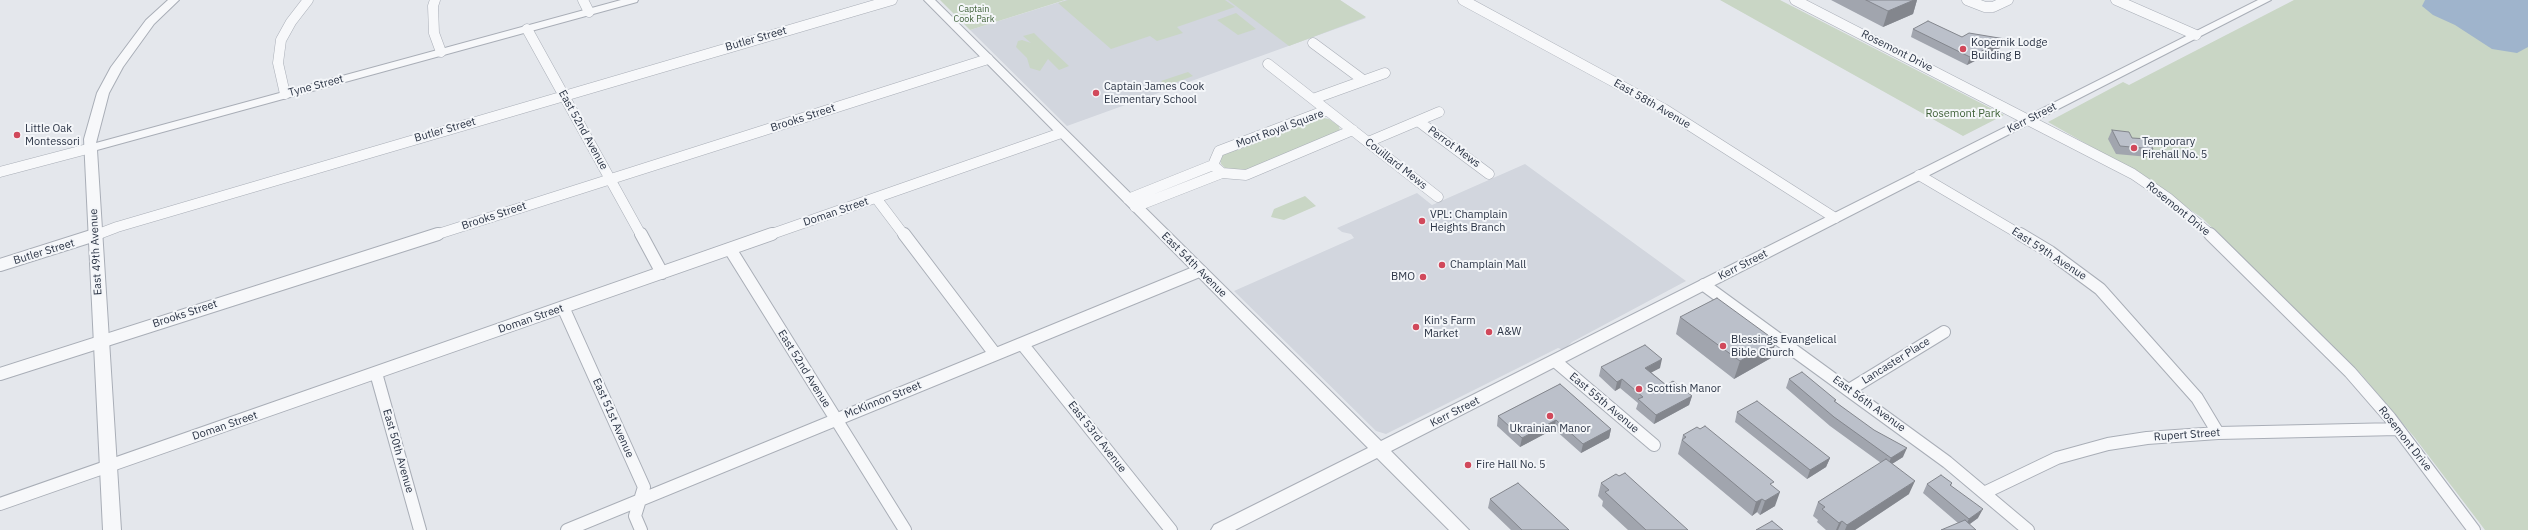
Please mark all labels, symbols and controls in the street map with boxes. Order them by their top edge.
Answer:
park label: Captain Cook Park [954,4,994,25]
street label: Butler Street [724,24,788,54]
street label: Rosemont Drive [1859,27,1935,75]
place label: Kopernik Lodge Building B [1971,36,2047,62]
marker: Kopernik Lodge Building B [1958,44,1968,54]
street label: Tyne Street [287,72,345,100]
street label: East 58th Avenue [1611,77,1693,131]
place label: Captain James Cook Elementary School [1104,80,1204,106]
street label: East 52nd Avenue [556,88,610,172]
marker: Captain James Cook Elementary School [1091,88,1101,98]
street label: Kerr Street [2005,100,2059,136]
street label: Brooks Street [769,101,837,135]
street label: Mont Royal Square [1234,107,1326,151]
park label: Rosemont Park [1925,107,2001,121]
street label: Butler Street [413,115,477,145]
place label: Little Oak Montessori [25,122,80,148]
street label: Perrot Mews [1425,123,1483,171]
marker: Little Oak Montessori [12,130,22,140]
place label: Temporary Firehall No. 5 [2142,135,2207,161]
street label: Couillard Mews [1362,136,1430,192]
marker: Temporary Firehall No. 5 [2129,143,2139,153]
street label: Rosemont Drive [2143,179,2213,239]
street label: Doman Street [802,195,870,229]
street label: Brooks Street [460,199,528,233]
street label: East 49th Avenue [87,208,105,296]
place label: VPL: Champlain Heights Branch [1430,208,1507,234]
marker: VPL: Champlain Heights Branch [1417,216,1427,226]
street label: East 59th Avenue [2009,225,2089,283]
street label: East 54th Avenue [1159,230,1229,300]
street label: Butler Street [12,236,76,268]
street label: Kerr Street [1716,247,1770,283]
place label: Champlain Mall [1450,258,1526,272]
marker: Champlain Mall [1437,260,1447,270]
place label: BMO [1391,270,1415,284]
marker: BMO [1418,272,1428,282]
street label: Brooks Street [151,297,219,331]
street label: Doman Street [497,302,565,336]
place label: Kin's Farm Market [1424,314,1476,340]
marker: Kin's Farm Market [1411,322,1421,332]
place label: A&W [1497,325,1521,339]
marker: A&W [1484,327,1494,337]
street label: East 52nd Avenue [775,328,833,410]
place label: Blessings Evangelical Bible Church [1731,333,1836,359]
street label: Lancaster Place [1859,335,1933,387]
marker: Blessings Evangelical Bible Church [1718,341,1728,351]
street label: East 55th Avenue [1567,370,1641,436]
street label: East 56th Avenue [1830,373,1908,435]
street label: East 51st Avenue [590,376,636,460]
street label: McKinnon Street [843,379,923,421]
place label: Scottish Manor [1647,382,1721,396]
marker: Scottish Manor [1634,384,1644,394]
street label: Kerr Street [1428,394,1482,430]
street label: East 53rd Avenue [1065,399,1129,475]
street label: Rosemont Drive [2376,404,2434,474]
street label: East 50th Avenue [380,408,416,494]
street label: Doman Street [191,409,259,443]
marker: Ukrainian Manor [1545,411,1555,421]
place label: Ukrainian Manor [1510,422,1590,436]
street label: Rupert Street [2153,426,2221,444]
place label: Fire Hall No. 5 [1476,458,1546,472]
marker: Fire Hall No. 5 [1463,460,1473,470]

